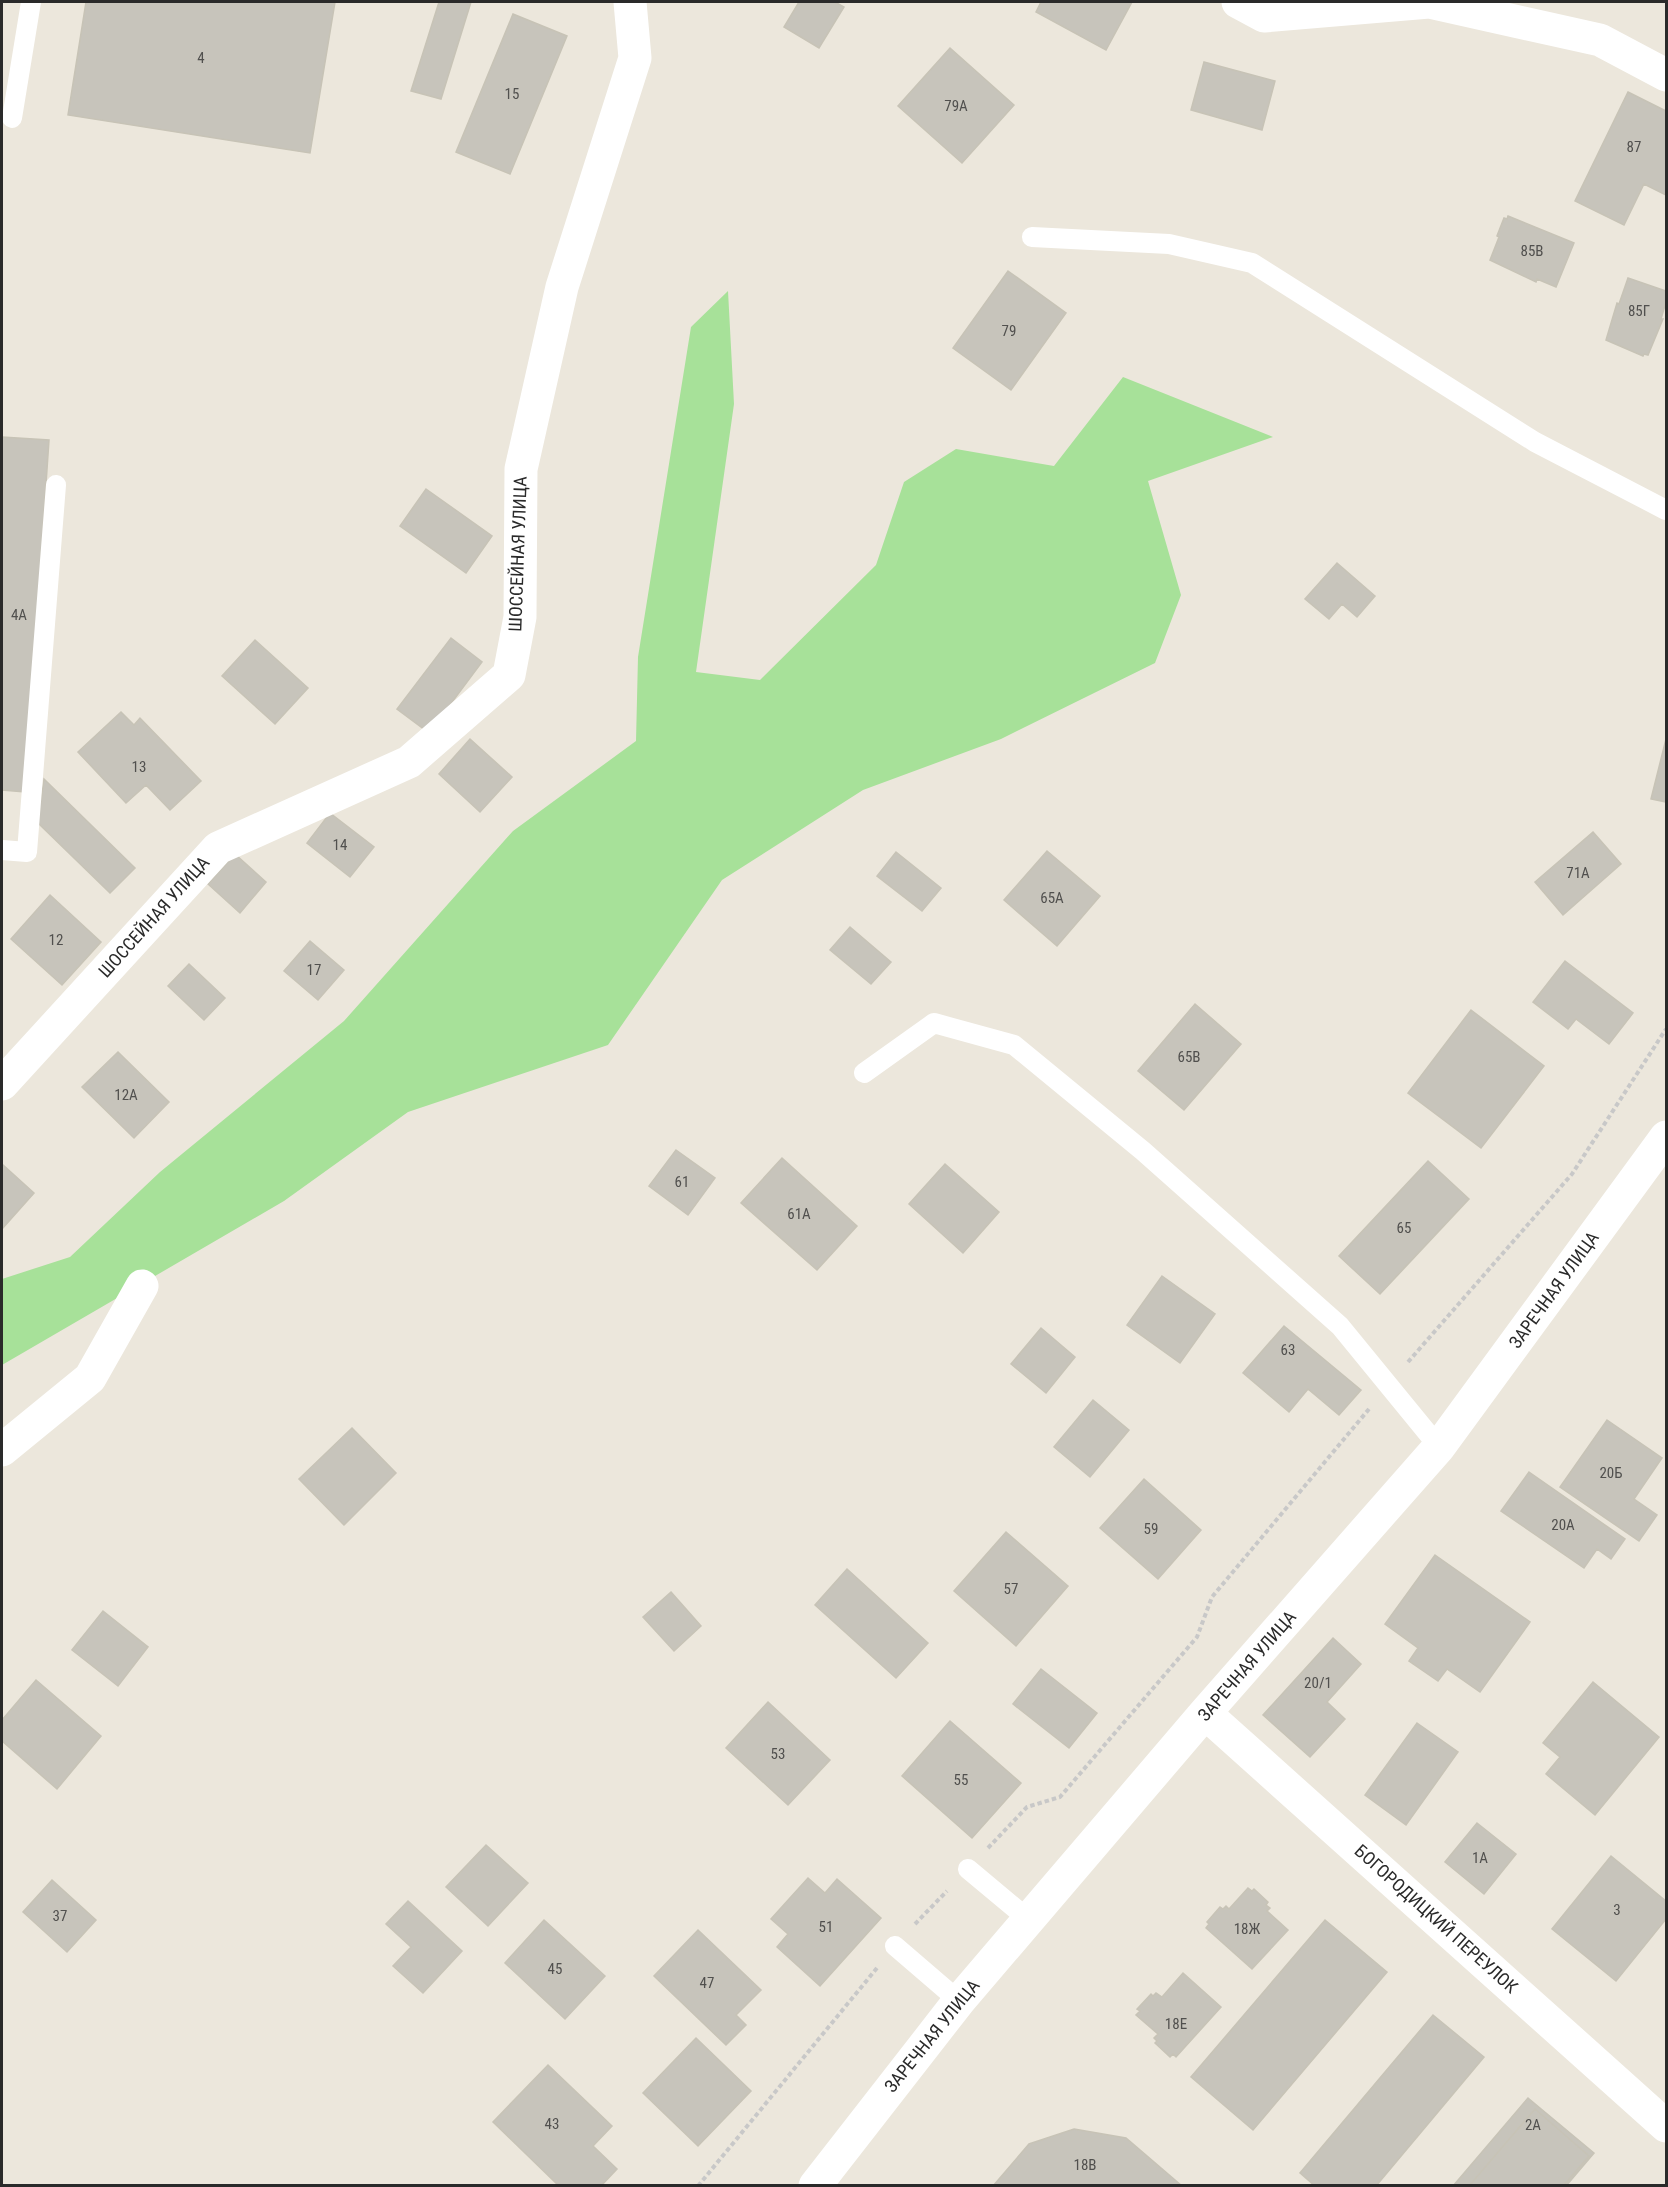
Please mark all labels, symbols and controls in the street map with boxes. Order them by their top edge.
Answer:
house number: 4 [197,49,205,67]
house number: 15 [505,85,519,103]
house number: 79А [944,97,968,115]
house number: 87 [1627,138,1641,156]
house number: 85В [1521,242,1544,260]
house number: 85Г [1628,302,1650,320]
house number: 79 [1002,322,1016,340]
street label: ШОССЕЙНАЯ УЛИЦА [504,475,531,632]
house number: 4А [11,606,27,624]
house number: 13 [132,758,146,776]
house number: 14 [333,836,347,854]
street label: ШОССЕЙНАЯ УЛИЦА [94,851,214,982]
house number: 71А [1566,864,1590,882]
house number: 65А [1040,889,1064,907]
house number: 12 [49,931,63,949]
house number: 17 [307,961,321,979]
house number: 65В [1178,1048,1201,1066]
house number: 12А [114,1086,138,1104]
house number: 61 [675,1173,689,1191]
house number: 61А [787,1205,811,1223]
house number: 65 [1397,1219,1411,1237]
street label: ЗАРЕЧНАЯ УЛИЦА [1504,1227,1603,1352]
house number: 63 [1281,1341,1295,1359]
house number: 20Б [1599,1464,1623,1482]
house number: 20А [1551,1516,1575,1534]
house number: 59 [1144,1520,1158,1538]
house number: 57 [1004,1580,1018,1598]
street label: ЗАРЕЧНАЯ УЛИЦА [1193,1606,1301,1725]
house number: 20/1 [1304,1674,1332,1692]
house number: 53 [771,1745,785,1763]
house number: 55 [954,1771,968,1789]
street label: БОГОРОДИЦКИЙ ПЕРЕУЛОК [1351,1840,1522,1997]
house number: 1А [1472,1849,1488,1867]
house number: 3 [1613,1901,1621,1919]
house number: 37 [53,1907,67,1925]
house number: 51 [819,1918,833,1936]
house number: 18Ж [1234,1920,1260,1938]
house number: 45 [548,1960,562,1978]
house number: 47 [700,1974,714,1992]
street label: ЗАРЕЧНАЯ УЛИЦА [880,1975,984,2096]
house number: 18Е [1165,2015,1187,2033]
house number: 43 [545,2115,559,2133]
house number: 2А [1525,2116,1541,2134]
house number: 18В [1074,2156,1097,2174]

